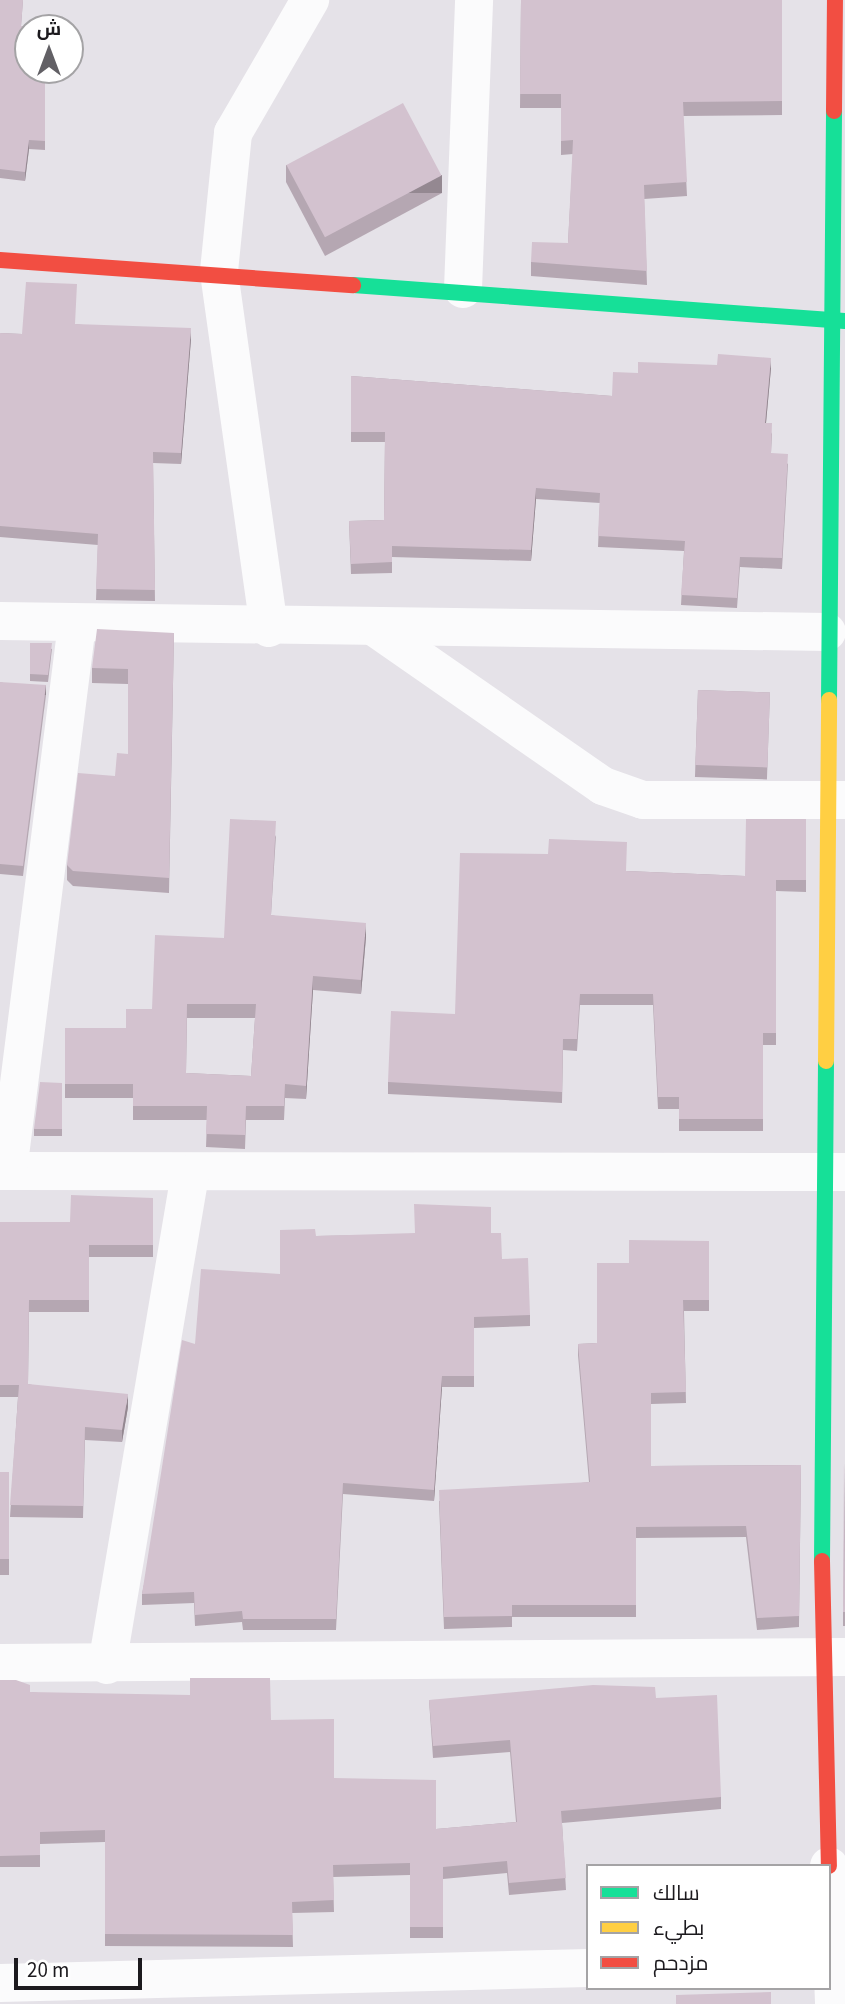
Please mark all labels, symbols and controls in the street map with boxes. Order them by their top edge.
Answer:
north arrow [14,14,84,84]
text: ش [37,16,61,43]
legend [586,1864,831,1990]
text: سالك [653,1878,700,1908]
text: بطيء [653,1913,704,1943]
scale bar [18,1944,145,1988]
text: مزدحم [653,1948,708,1978]
text: 20 m [27,1955,69,1985]

